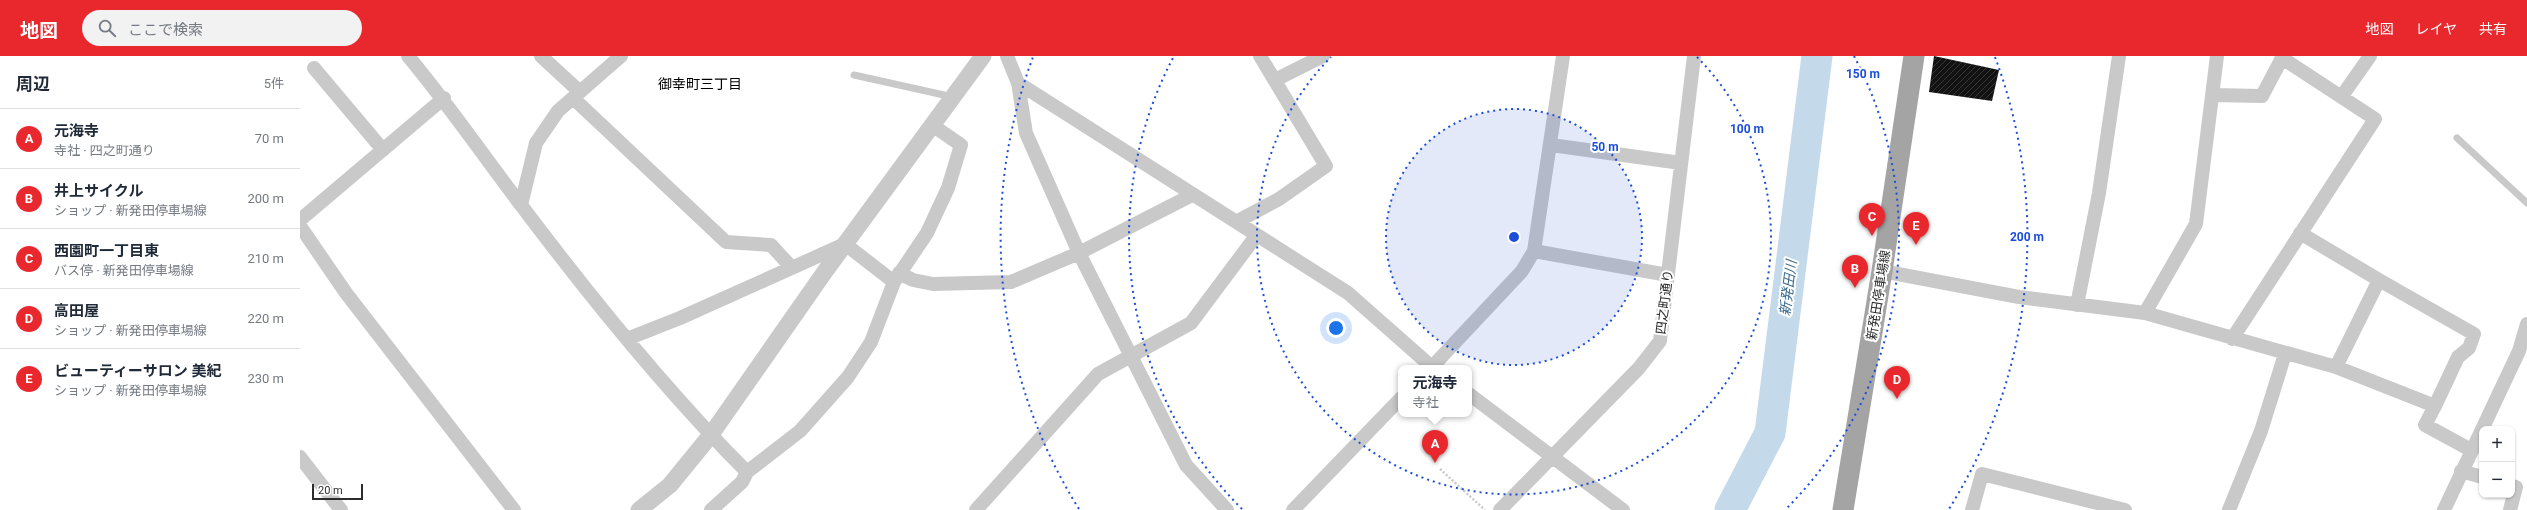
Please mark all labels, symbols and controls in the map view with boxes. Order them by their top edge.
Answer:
search box [82,10,362,46]
icon: search [96,17,118,39]
text: 地図 [20,19,58,42]
text: ここで検索 [128,21,203,39]
text: 地図 [2365,21,2393,37]
text: レイヤ [2415,21,2457,37]
text: 共有 [2479,21,2507,37]
text: 150 m [1846,67,1880,81]
text: 周辺 [16,74,50,94]
text: 5件 [264,76,284,91]
district label: 御幸町三丁目 [658,76,742,92]
text: 元海寺 [54,122,99,140]
text: 100 m [1730,122,1764,136]
text: A [25,131,33,146]
text: 70 m [255,131,284,146]
text: 50 m [1591,140,1619,154]
text: 寺社 · 四之町通り [54,143,155,158]
text: 井上サイクル [54,182,143,200]
text: B [25,191,33,206]
text: 200 m [247,191,284,206]
text: ショップ · 新発田停車場線 [54,203,207,218]
pin: C [1859,203,1885,236]
pin: E [1903,212,1929,245]
centre of rings [1507,230,1521,244]
text: 200 m [2010,230,2044,244]
text: 西園町一丁目東 [54,242,159,260]
street label: 新発田停車場線 [1864,249,1893,341]
text: C [25,251,33,266]
text: 210 m [247,251,284,266]
pin: B [1842,255,1868,288]
water label: 新発田川 [1777,257,1800,317]
text: バス停 · 新発田停車場線 [54,263,194,278]
street label: 四之町通り [1653,269,1676,335]
text: 高田屋 [54,302,99,320]
text: D [25,311,33,326]
text: 220 m [247,311,284,326]
your location [1326,318,1346,338]
text: ショップ · 新発田停車場線 [54,323,207,338]
text: ビューティーサロン 美紀 [54,362,222,380]
popup [1398,365,1472,417]
pin: D [1884,366,1910,399]
text: E [25,371,33,386]
text: 230 m [247,371,284,386]
text: 元海寺 [1412,374,1458,392]
text: ショップ · 新発田停車場線 [54,383,207,398]
text: 寺社 [1412,395,1439,410]
map controls [2479,426,2515,498]
button: + [2479,426,2515,462]
pin: A [1422,430,1448,463]
button: − [2479,462,2515,498]
scale bar [312,482,363,501]
text: 20 m [318,484,343,497]

